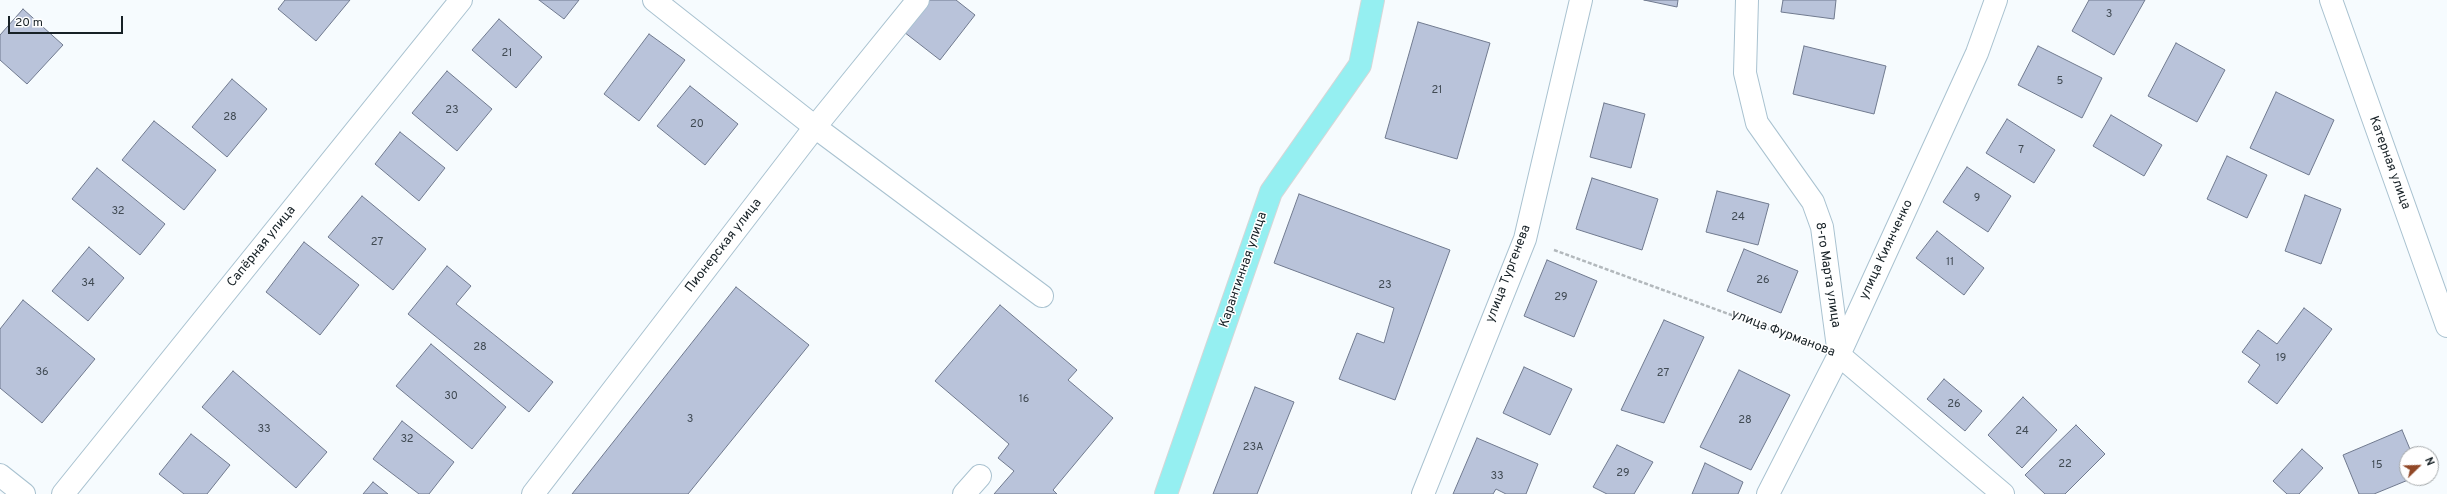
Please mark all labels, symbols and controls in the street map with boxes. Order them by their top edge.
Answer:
scale bar [10,8,125,34]
house number: 3 [2106,8,2112,22]
text: 20 m [15,15,43,31]
house number: 21 [502,47,512,61]
house number: 5 [2057,75,2063,89]
house number: 21 [1432,84,1442,98]
house number: 23 [445,104,459,118]
house number: 28 [223,111,237,125]
street label: Катерная улица [2365,114,2413,212]
house number: 20 [690,118,704,132]
house number: 7 [2018,144,2024,158]
house number: 9 [1974,192,1980,206]
street label: Пионерская улица [683,196,765,296]
street label: улица Киянченко [1857,197,1917,303]
street label: Сапёрная улица [224,203,300,291]
house number: 32 [111,205,125,219]
street label: Карантинная улица [1217,210,1271,330]
house number: 24 [1731,211,1745,225]
street label: 8-го Марта улица [1811,221,1843,329]
street label: улица Тургенева [1483,223,1535,325]
house number: 27 [371,236,383,250]
house number: 11 [1946,256,1954,270]
house number: 26 [1756,274,1770,288]
house number: 34 [81,277,95,291]
house number: 23 [1378,279,1392,293]
house number: 29 [1554,291,1568,305]
street label: улица Фурманова [1729,307,1837,361]
house number: 28 [473,341,487,355]
house number: 19 [2276,352,2286,366]
house number: 36 [35,366,49,380]
house number: 27 [1657,367,1669,381]
house number: 30 [444,390,458,404]
house number: 16 [1019,393,1029,407]
house number: 26 [1947,398,1961,412]
house number: 3 [687,413,693,427]
house number: 28 [1738,414,1752,428]
house number: 33 [257,423,271,437]
house number: 24 [2015,425,2029,439]
house number: 32 [400,433,414,447]
house number: 23А [1243,441,1263,455]
north arrow [2399,446,2439,486]
text: N [2421,455,2437,468]
house number: 22 [2058,458,2072,472]
house number: 15 [2372,459,2382,473]
house number: 29 [1616,467,1630,481]
house number: 33 [1490,470,1504,484]

